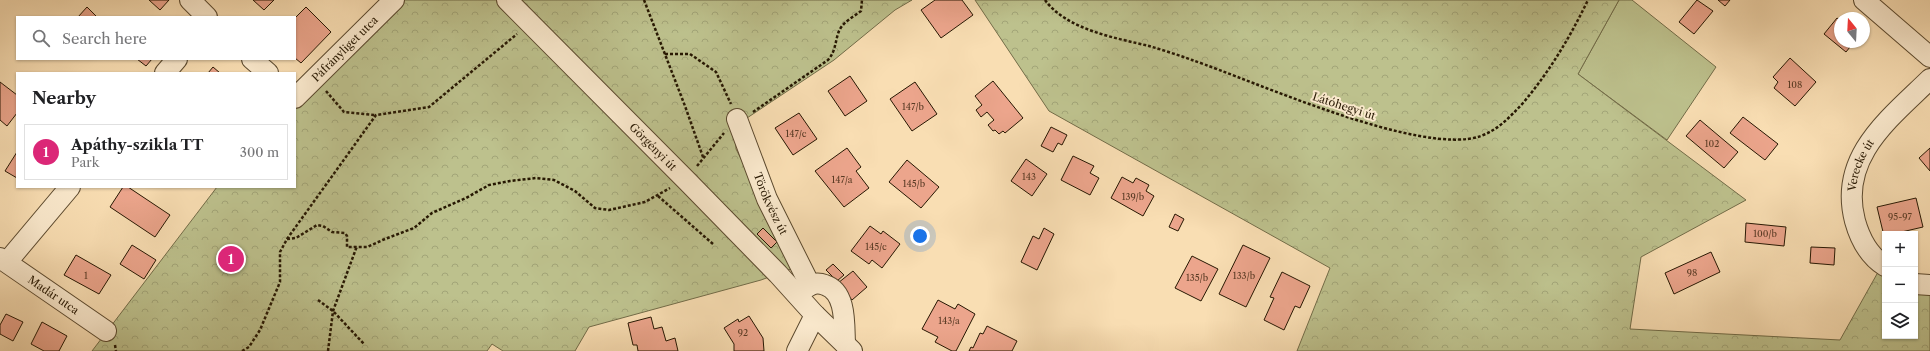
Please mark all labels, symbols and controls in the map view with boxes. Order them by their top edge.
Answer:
north arrow [1834,12,1870,48]
street label: Páfrányliget utca [309,13,381,85]
search box [16,16,296,60]
icon: search [30,27,52,49]
text: Search here [62,29,147,48]
house number: 108 [1788,79,1802,90]
text: Nearby [32,88,96,108]
street label: Látóhegyi út [1311,89,1377,123]
house number: 147/b [902,101,924,112]
street label: Görgényi út [626,120,680,174]
house number: 147/c [786,128,807,139]
text: Apáthy-szikla TT [71,135,204,154]
street label: Verecke út [1845,136,1877,193]
house number: 102 [1705,138,1719,149]
text: 1 [43,144,49,160]
text: 300 m [240,144,279,160]
text: Park [71,154,99,170]
street label: Törökvész út [751,170,791,237]
house number: 143 [1022,171,1036,182]
house number: 147/a [832,174,853,185]
house number: 145/b [903,178,926,189]
house number: 139/b [1122,191,1145,202]
house number: 95-97 [1888,211,1913,222]
your location [910,226,930,246]
house number: 100/b [1753,228,1777,239]
map controls [1882,231,1918,339]
button: + [1882,231,1918,267]
house number: 145/c [865,241,887,252]
pin: 1 [218,244,244,274]
house number: 98 [1687,267,1697,278]
button: − [1882,267,1918,303]
house number: 1 [84,270,88,281]
house number: 133/b [1233,270,1256,281]
street label: Madár utca [25,272,82,317]
house number: 135/b [1186,272,1209,283]
button: layers [1882,303,1918,339]
house number: 143/a [938,315,960,326]
house number: 92 [738,327,748,338]

